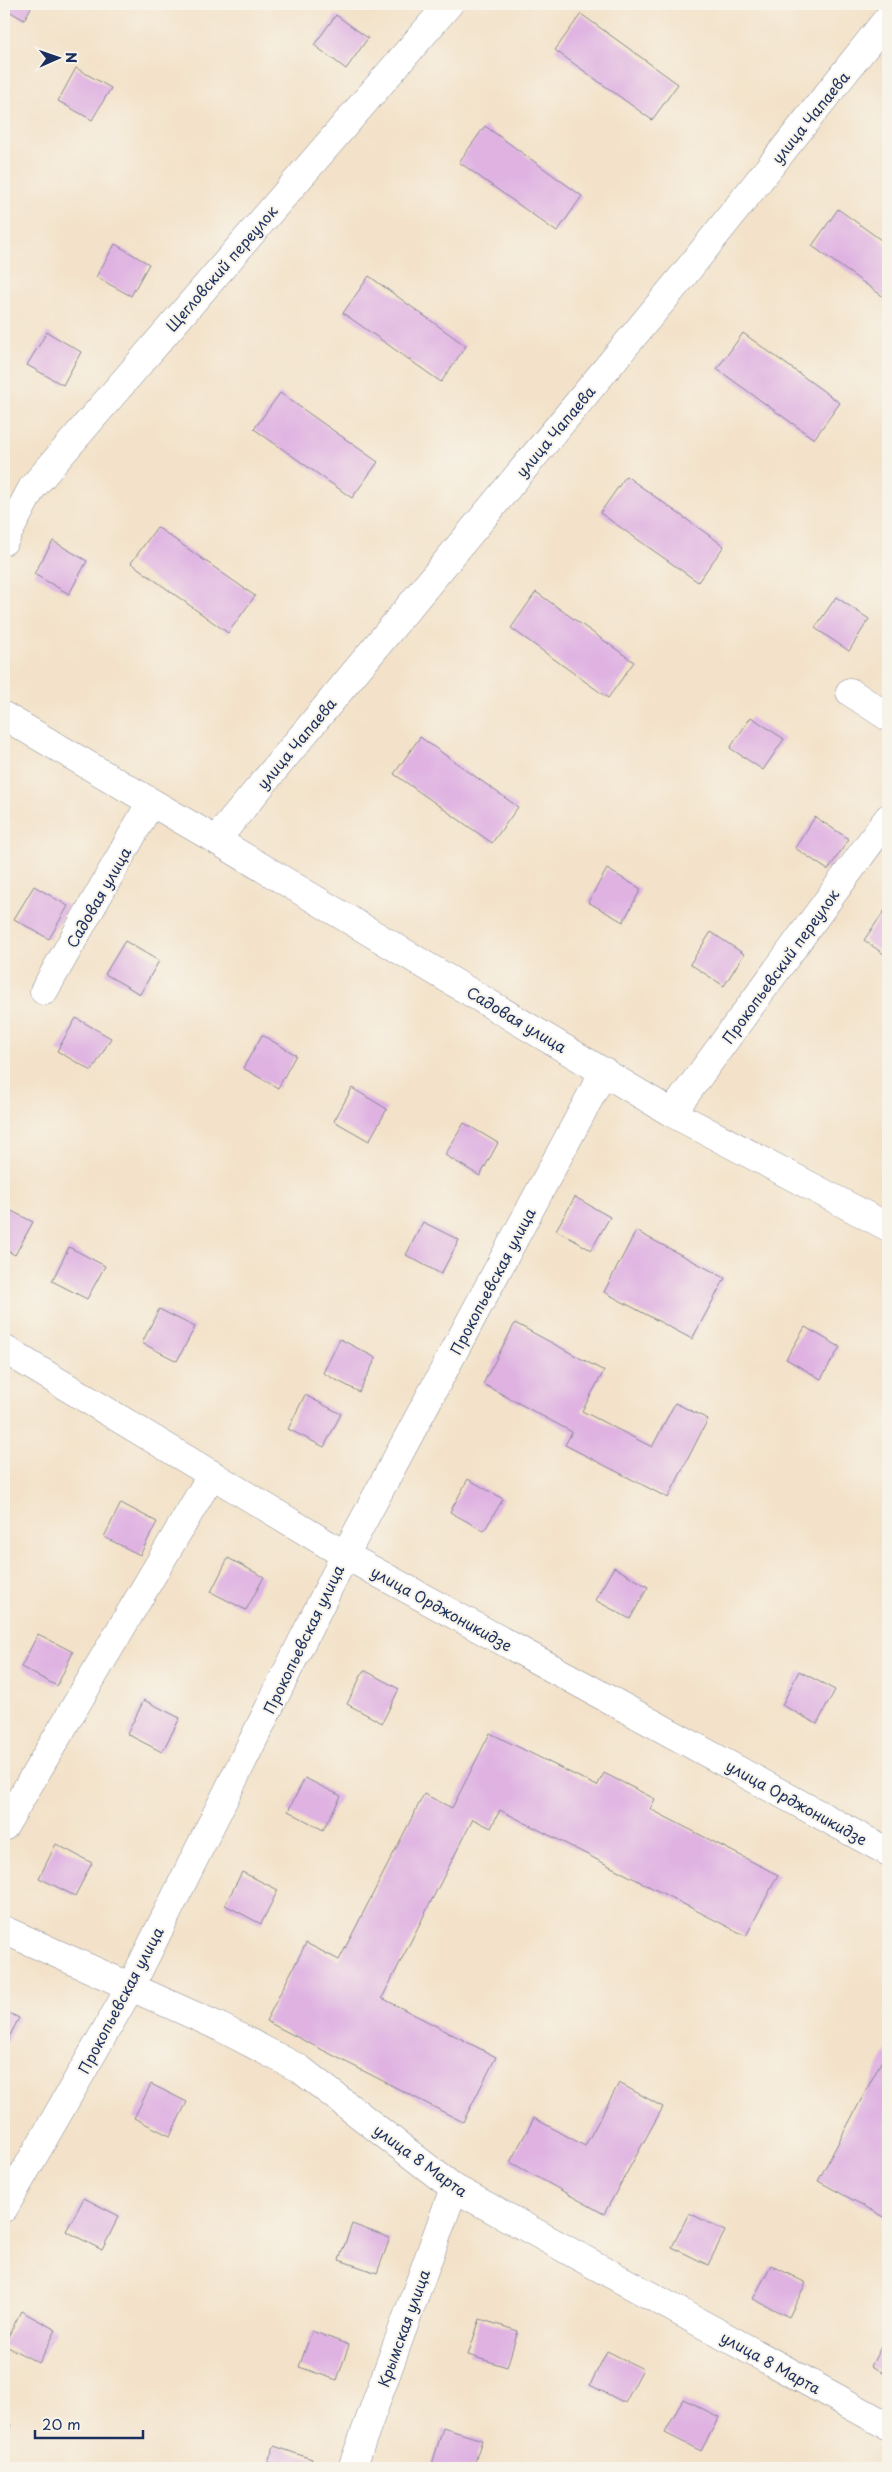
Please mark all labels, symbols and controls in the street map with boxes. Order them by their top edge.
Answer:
north arrow [32,32,82,82]
text: N [61,52,82,63]
street label: улица Чапаева [765,65,855,168]
street label: Щегловский переулок [160,200,282,336]
street label: улица Чапаева [510,380,601,482]
street label: улица Чапаева [251,692,342,794]
street label: Садовая улица [60,842,136,952]
street label: Прокопьевский переулок [716,884,844,1048]
street label: Садовая улица [463,980,572,1058]
street label: Прокопьевская улица [443,1203,541,1359]
street label: Прокопьевская улица [257,1560,349,1717]
street label: улица Орджоникидзе [367,1560,517,1656]
street label: улица Орджоникидзе [722,1754,872,1850]
street label: Прокопьевская улица [71,1922,169,2078]
street label: улица 8 Марта [369,2118,473,2202]
street label: Крымская улица [371,2265,435,2390]
street label: улица 8 Марта [717,2325,826,2399]
scale bar [35,2407,142,2439]
text: 20 m [42,2412,81,2435]

